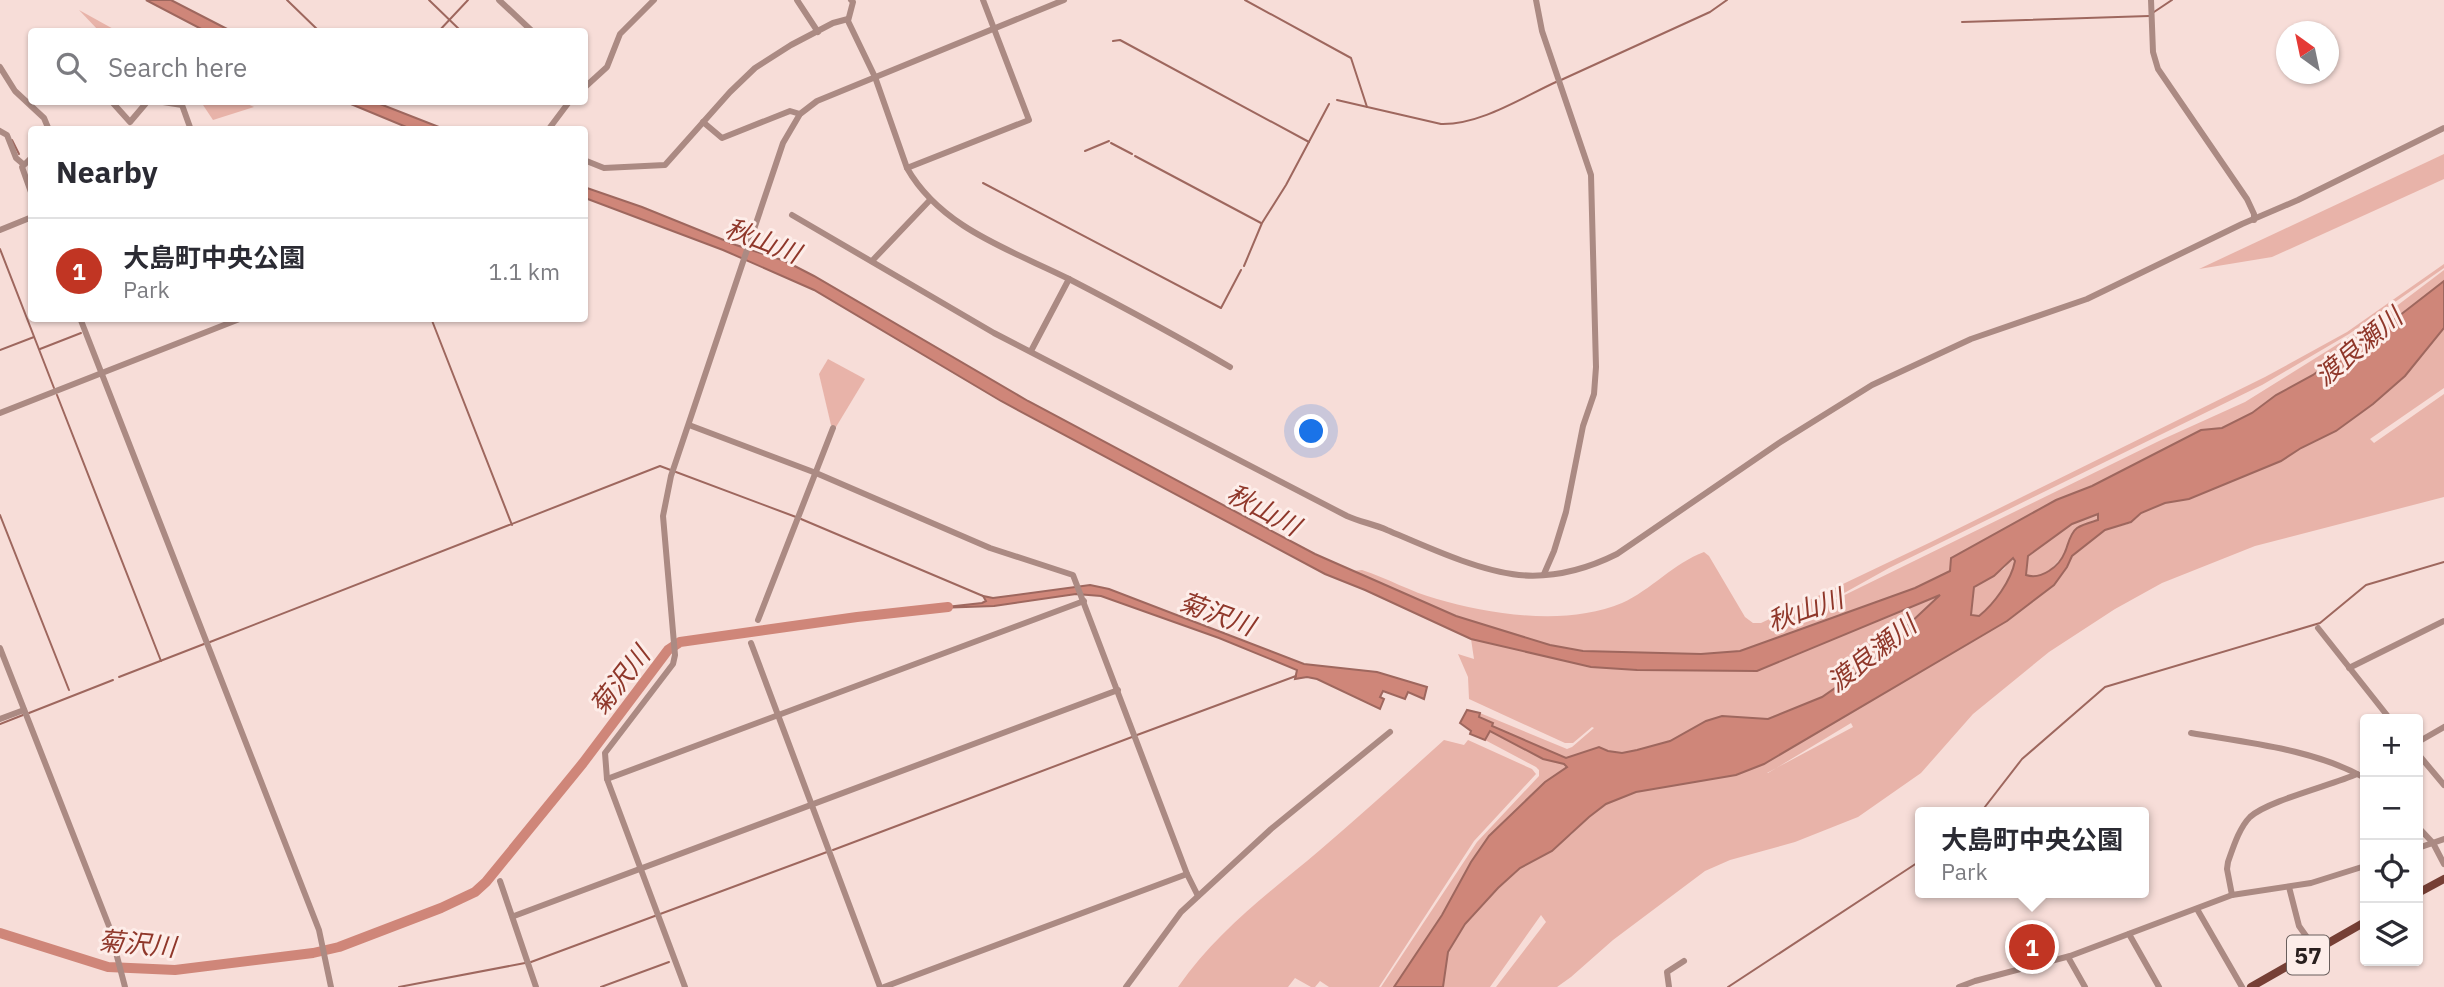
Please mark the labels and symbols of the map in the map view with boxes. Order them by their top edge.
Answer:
north arrow [2276,21,2339,84]
water label: 秋山川 [720,210,808,271]
water label: 渡良瀬川 [2307,298,2411,392]
your location [1294,414,1328,448]
water label: 秋山川 [1222,476,1309,544]
water label: 秋山川 [1763,579,1850,638]
water label: 菊沢川 [1175,584,1262,643]
water label: 渡良瀬川 [1820,606,1925,698]
water label: 菊沢川 [582,636,658,721]
pin: 1 [2009,921,2055,973]
water label: 菊沢川 [97,923,180,964]
road number: 57 [2287,936,2329,974]

